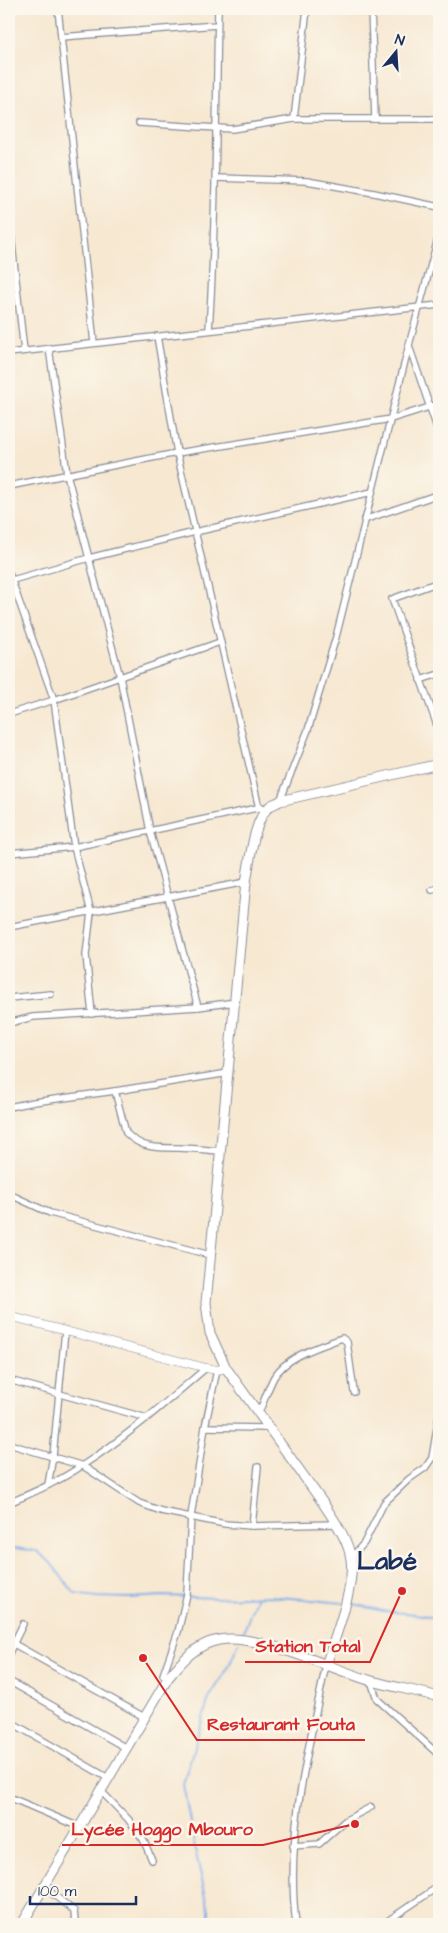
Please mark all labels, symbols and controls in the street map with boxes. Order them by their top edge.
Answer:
north arrow [370,28,420,78]
text: N [392,30,407,52]
district label: Labé [357,1543,417,1579]
callout: Station Total [245,1629,370,1662]
text: Station Total [255,1634,361,1659]
callout: Restaurant Fouta [197,1707,365,1740]
text: Restaurant Fouta [207,1712,356,1737]
callout: Lycée Hoggo Mbouro [62,1812,263,1845]
text: Lycée Hoggo Mbouro [71,1817,254,1843]
scale bar [30,1873,136,1905]
text: 100 m [38,1881,77,1902]

